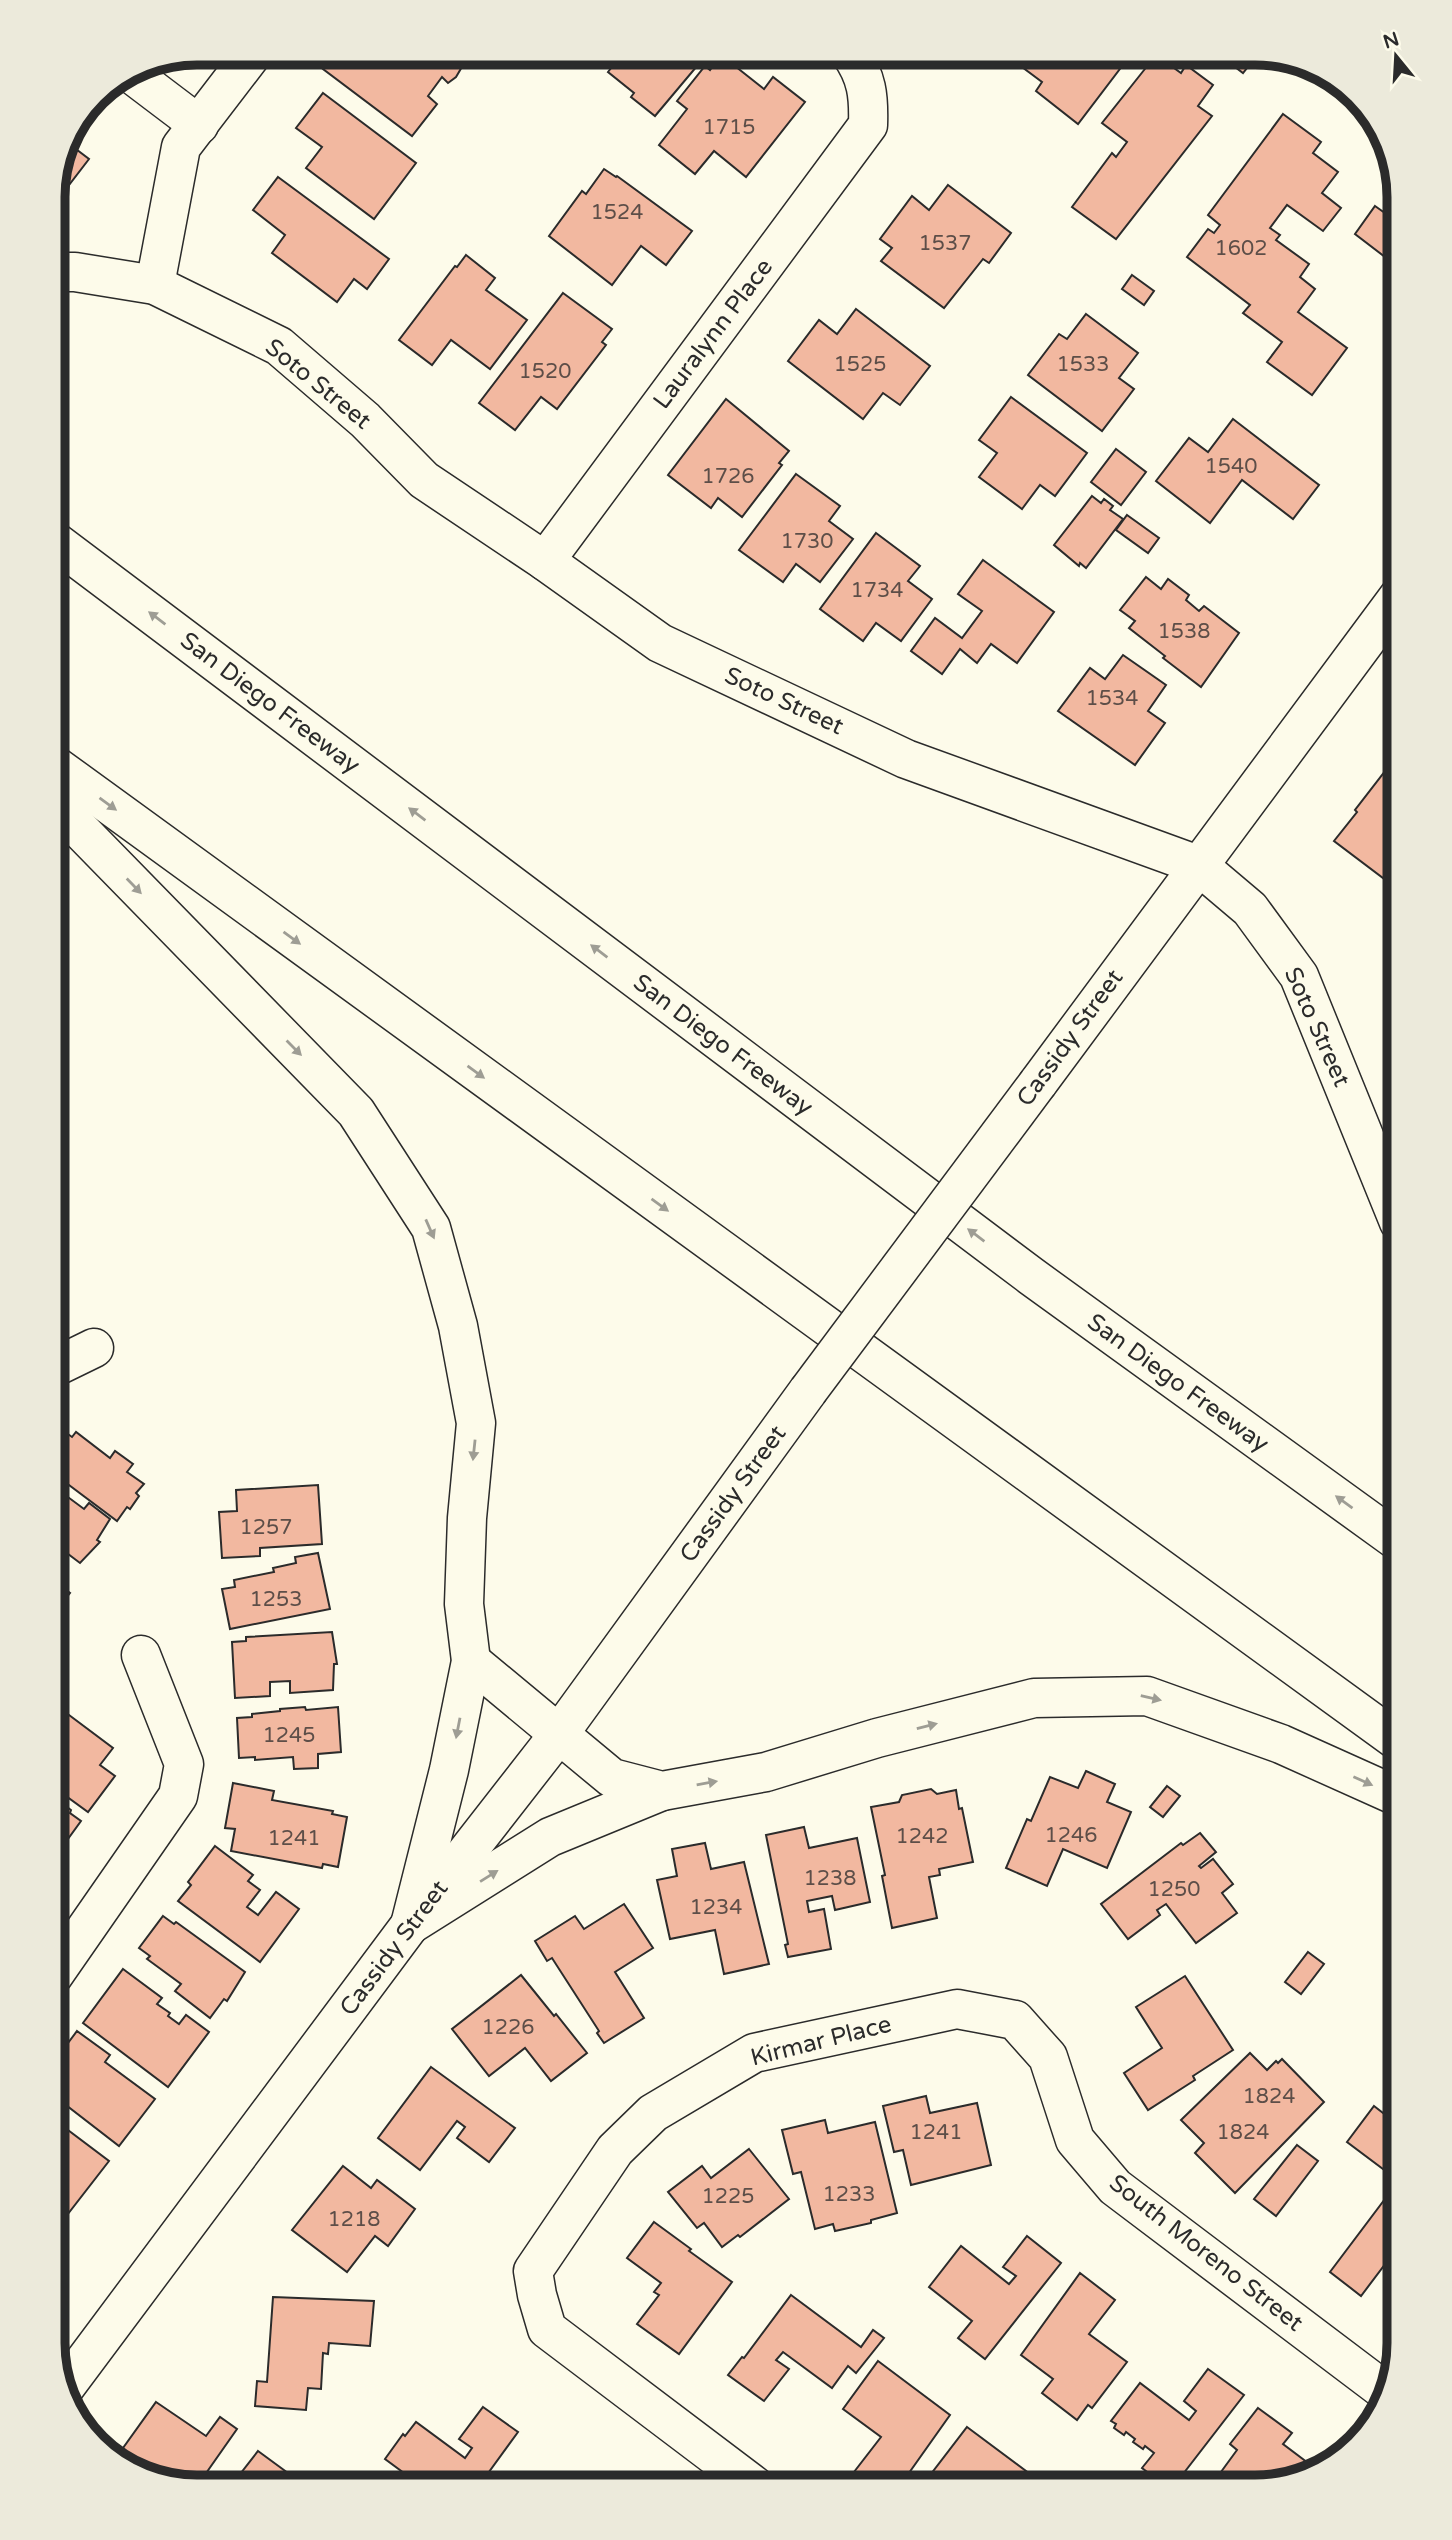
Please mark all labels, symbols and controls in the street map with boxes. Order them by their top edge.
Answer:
north arrow [1361,21,1431,91]
text: N [1380,28,1402,54]
house number: 1715 [703,115,755,140]
house number: 1524 [591,200,643,225]
house number: 1537 [919,231,971,256]
house number: 1602 [1215,236,1267,261]
street label: Lauralynn Place [647,253,779,415]
street label: Soto Street [259,333,377,435]
house number: 1525 [834,352,886,377]
house number: 1533 [1057,352,1109,377]
house number: 1520 [519,359,571,384]
house number: 1540 [1205,454,1257,479]
house number: 1726 [702,464,754,489]
house number: 1730 [781,529,833,554]
house number: 1734 [851,578,903,603]
one-way arrow [148,612,166,626]
house number: 1538 [1158,619,1210,644]
street label: San Diego Freeway [175,626,366,780]
street label: Soto Street [720,661,848,741]
house number: 1534 [1086,686,1138,711]
one-way arrow [99,797,117,811]
one-way arrow [408,807,426,821]
one-way arrow [126,877,142,894]
one-way arrow [283,931,301,945]
one-way arrow [590,944,608,958]
street label: Soto Street [1278,963,1356,1091]
street label: Cassidy Street [1011,964,1129,1112]
street label: San Diego Freeway [628,968,819,1122]
one-way arrow [285,1040,302,1057]
one-way arrow [467,1065,485,1079]
one-way arrow [651,1198,669,1212]
one-way arrow [424,1219,436,1239]
one-way arrow [967,1229,985,1243]
street label: San Diego Freeway [1082,1307,1275,1459]
street label: Cassidy Street [674,1420,792,1568]
one-way arrow [468,1439,479,1461]
one-way arrow [1335,1495,1353,1509]
house number: 1257 [240,1515,292,1540]
house number: 1253 [250,1587,302,1612]
one-way arrow [1140,1693,1162,1704]
one-way arrow [452,1717,463,1739]
one-way arrow [916,1720,938,1731]
house number: 1245 [263,1723,315,1748]
one-way arrow [1352,1776,1373,1787]
one-way arrow [696,1777,718,1788]
house number: 1246 [1045,1823,1097,1848]
house number: 1242 [896,1824,948,1849]
house number: 1241 [268,1826,320,1851]
house number: 1238 [804,1866,856,1891]
one-way arrow [479,1869,498,1882]
street label: Cassidy Street [334,1875,454,2021]
house number: 1250 [1148,1877,1200,1902]
house number: 1234 [690,1895,742,1920]
street label: Kirmar Place [748,2010,894,2072]
house number: 1226 [482,2015,534,2040]
house number: 1824 [1243,2084,1295,2109]
house number: 1241 [910,2120,962,2145]
house number: 1824 [1217,2120,1269,2145]
street label: South Moreno Street [1103,2168,1309,2338]
house number: 1233 [823,2182,875,2207]
house number: 1225 [702,2184,754,2209]
house number: 1218 [328,2207,380,2232]

